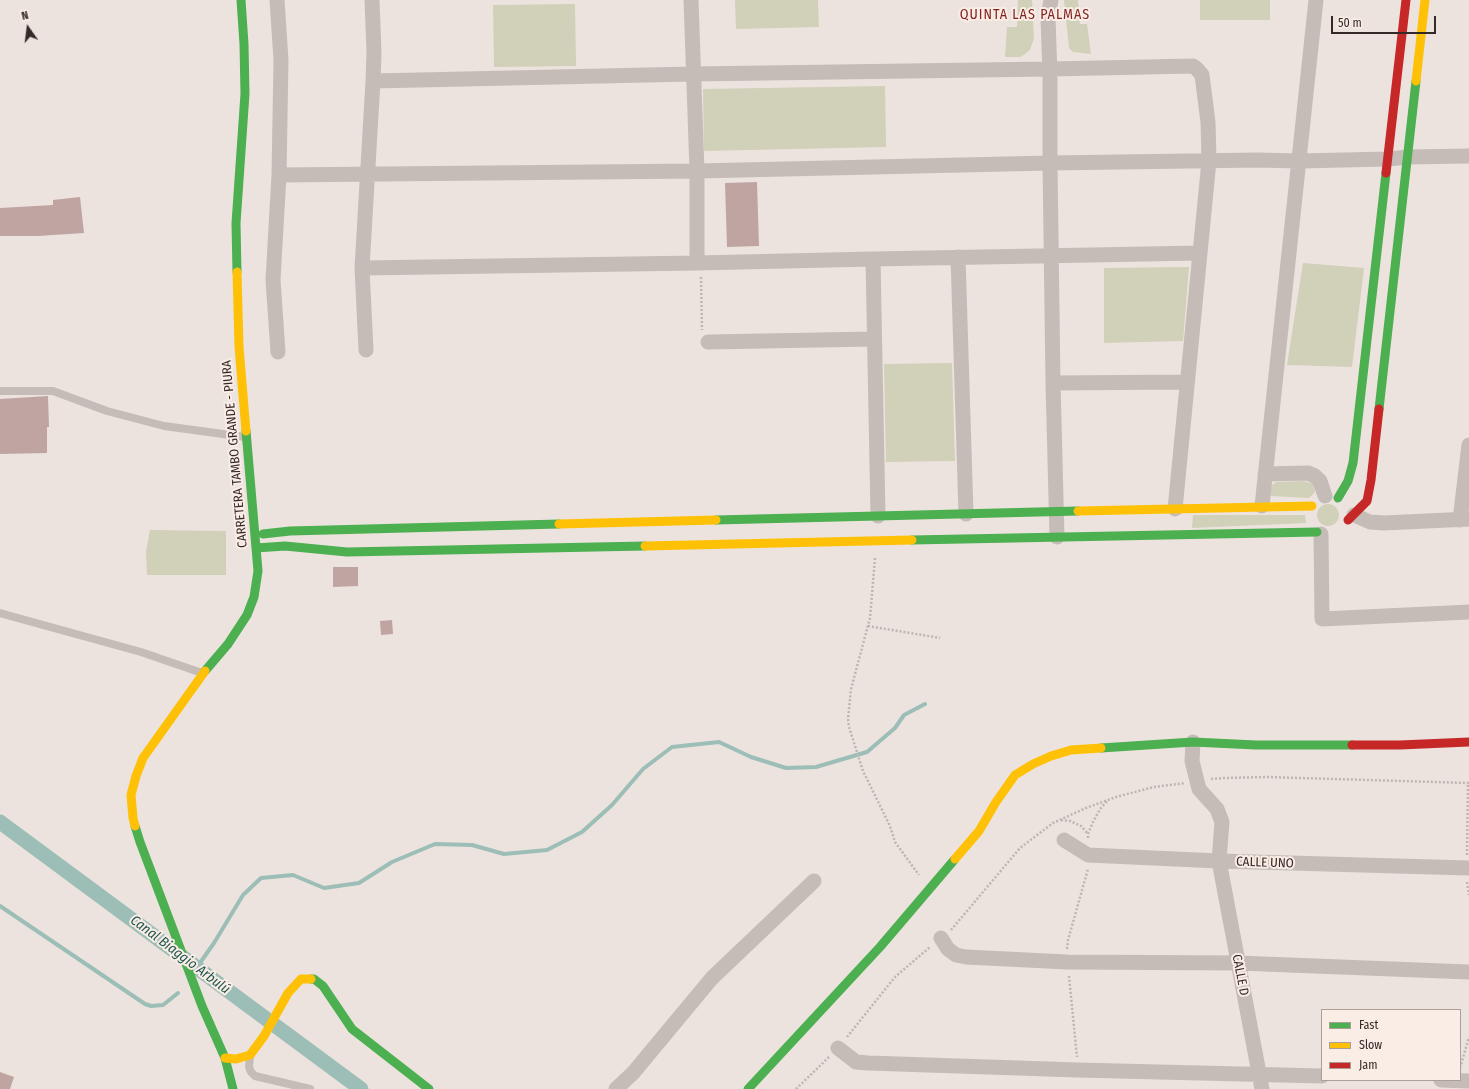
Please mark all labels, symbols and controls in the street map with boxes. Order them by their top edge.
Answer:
district label: QUINTA LAS PALMAS [960,7,1090,23]
north arrow [8,8,48,48]
scale bar [1333,8,1438,34]
text: N [20,9,30,23]
text: 50 m [1338,16,1362,30]
street label: CARRETERA TAMBO GRANDE - PIURA [219,360,251,548]
street label: CALLE UNO [1236,854,1294,872]
water label: Canal Biaggio Arbulú [127,912,233,998]
street label: CALLE D [1228,953,1252,997]
legend [1321,1009,1461,1081]
text: Fast [1359,1018,1378,1032]
text: Slow [1359,1038,1382,1052]
text: Jam [1359,1058,1377,1072]

